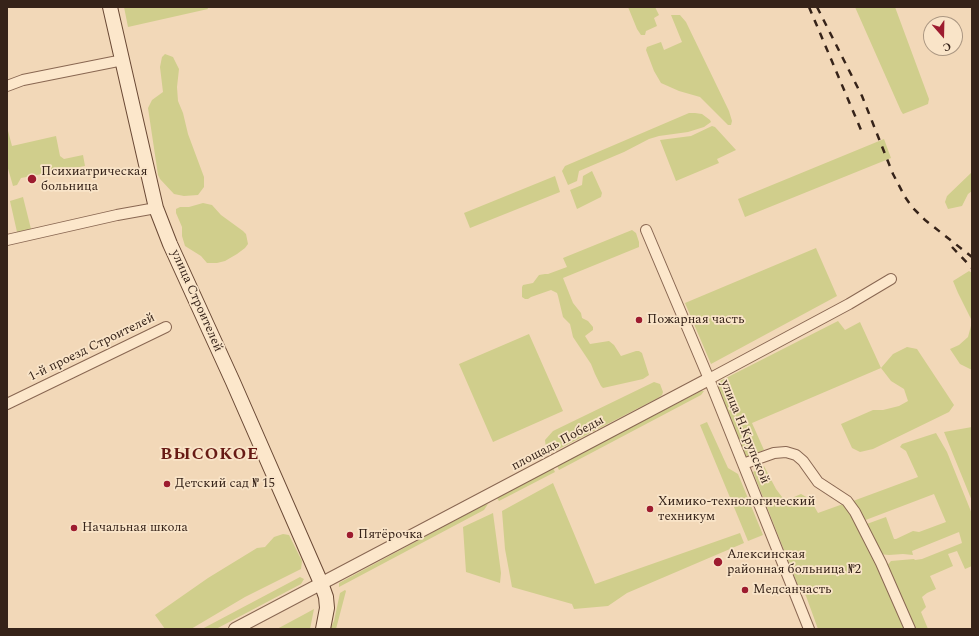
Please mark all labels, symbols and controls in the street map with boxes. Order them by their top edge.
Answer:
north arrow [923,16,963,56]
text: С [940,37,954,56]
place label: Психиатрическая больница [41,164,147,195]
marker: Психиатрическая больница [26,173,38,185]
street label: улица Строителей [166,248,226,354]
street label: 1-й проезд Строителей [26,311,158,385]
place label: Пожарная часть [647,312,744,328]
marker: Пожарная часть [634,315,644,325]
street label: улица Н.Крупской [716,378,772,486]
street label: площадь Победы [509,413,607,475]
district label: ВЫСОКОЕ [160,446,260,466]
place label: Детский сад № 15 [175,476,275,492]
marker: Детский сад № 15 [162,479,172,489]
place label: Химико-технологический техникум [658,494,815,525]
marker: Химико-технологический техникум [645,504,655,514]
place label: Начальная школа [82,520,188,536]
marker: Начальная школа [69,523,79,533]
place label: Пятёрочка [358,527,423,543]
marker: Пятёрочка [345,530,355,540]
place label: Алексинская районная больница №2 [727,547,861,578]
marker: Алексинская районная больница №2 [712,556,724,568]
place label: Медсанчасть [753,582,832,598]
marker: Медсанчасть [740,585,750,595]

